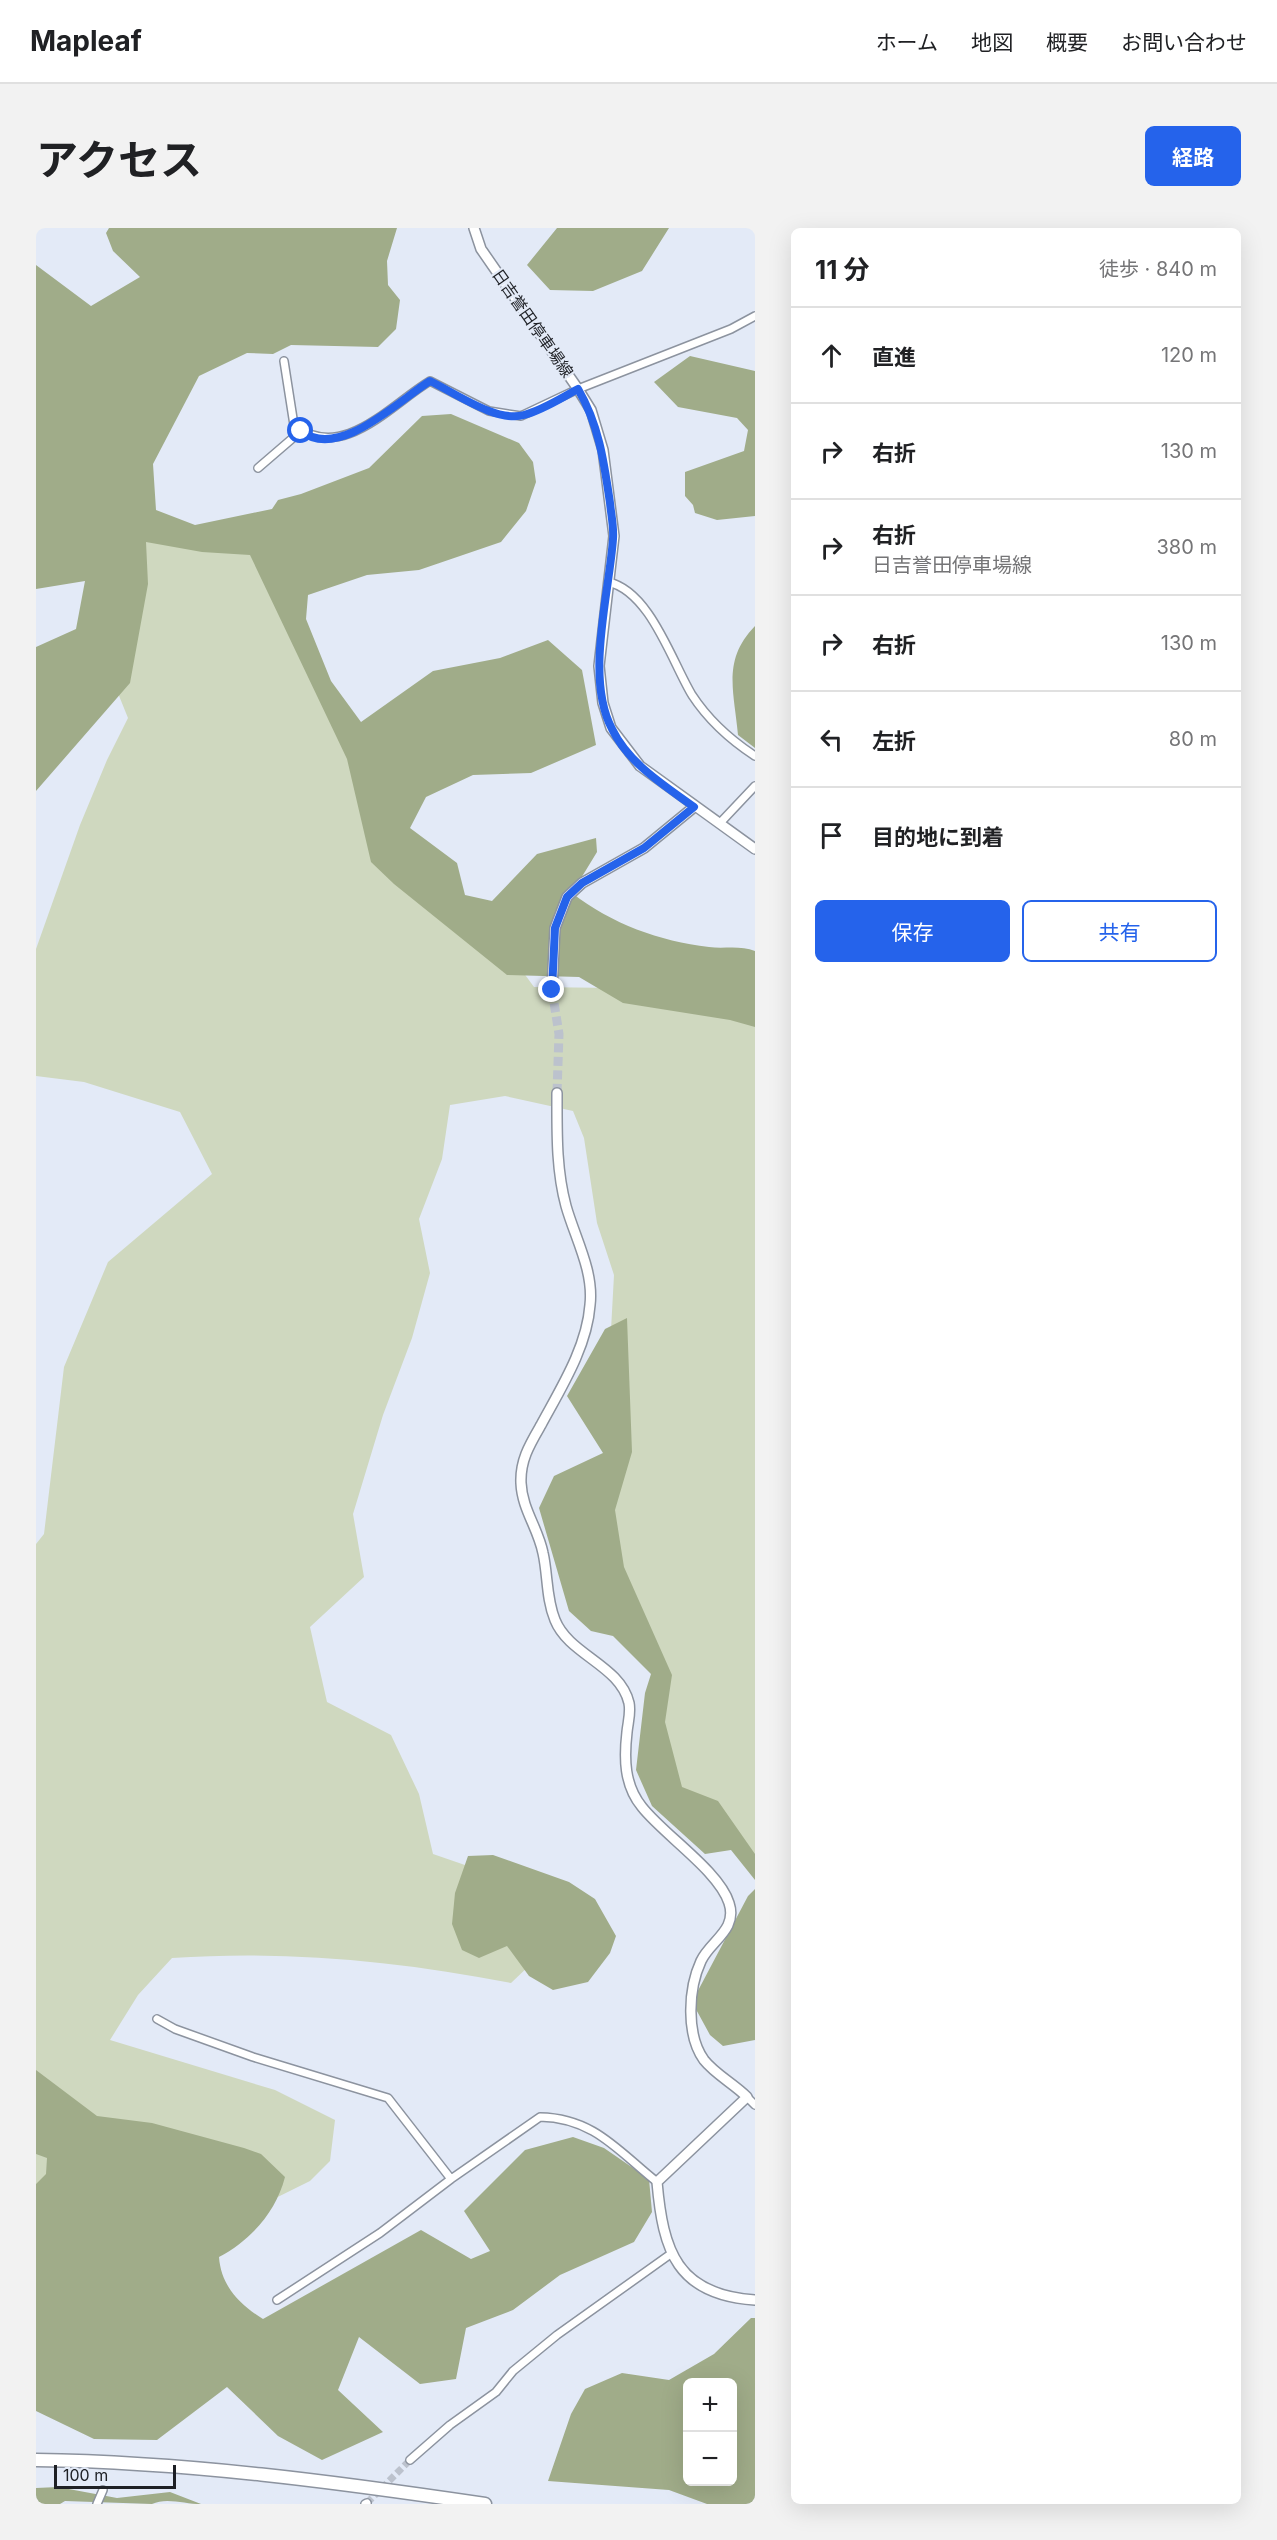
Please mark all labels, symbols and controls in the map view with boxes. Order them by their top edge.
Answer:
text: Mapleaf [30,24,142,58]
text: ホーム [876,30,938,55]
text: 地図 [971,30,1013,55]
text: 概要 [1046,30,1088,55]
text: お問い合わせ [1121,30,1247,55]
button: 経路 [1145,126,1241,186]
text: アクセス [36,134,202,185]
text: 11 分 [815,254,870,285]
text: 徒歩 · 840 m [1099,257,1217,281]
street label: 日吉誉田停車場線 [488,265,578,381]
icon: ahead [815,339,848,372]
text: 120 m [1161,343,1217,367]
text: 直進 [872,344,916,370]
route start [287,417,313,443]
icon: right [815,435,848,468]
text: 130 m [1161,439,1217,463]
text: 右折 [872,440,916,466]
text: 右折 [872,522,916,548]
icon: right [815,531,848,564]
text: 380 m [1157,535,1217,559]
text: 日吉誉田停車場線 [872,553,1032,577]
icon: right [815,627,848,660]
text: 130 m [1161,631,1217,655]
text: 右折 [872,632,916,658]
icon: left [815,723,848,756]
text: 80 m [1169,727,1217,751]
text: 左折 [872,728,916,754]
icon: arrive [815,819,848,852]
text: 目的地に到着 [872,824,1004,850]
button: 保存 [815,900,1010,962]
button: 共有 [1022,900,1217,962]
route end [538,976,564,1002]
map controls [683,2378,737,2486]
button: + [683,2378,737,2432]
button: − [683,2432,737,2486]
scale bar [54,2462,176,2490]
text: 100 m [63,2465,108,2485]

